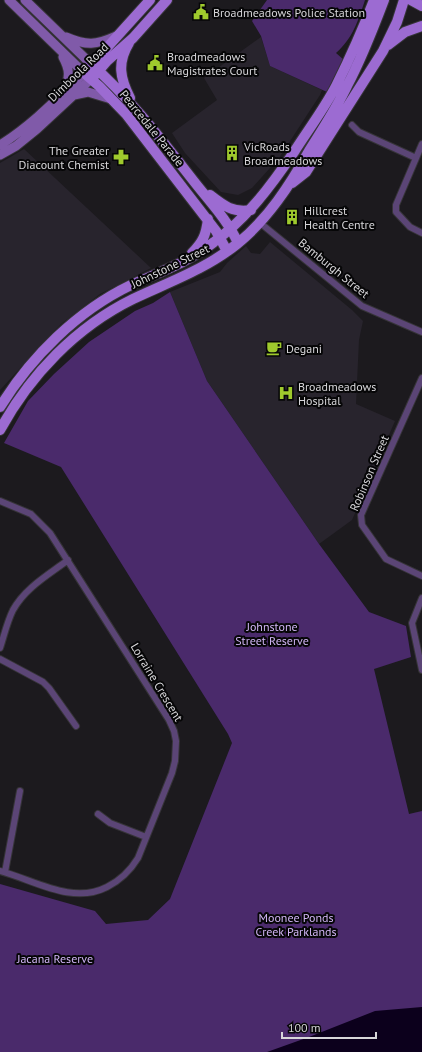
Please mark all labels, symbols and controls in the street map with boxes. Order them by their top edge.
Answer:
public building icon: Broadmeadows Police Station [192,3,210,21]
place label: Broadmeadows Police Station [213,5,365,20]
street label: Dimboola Road [45,39,111,105]
place label: Broadmeadows Magistrates Court [167,49,257,78]
public building icon: Broadmeadows Magistrates Court [146,54,164,72]
street label: Pearcedale Parade [117,87,187,169]
place label: VicRoads Broadmeadows [243,139,322,168]
place label: The Greater Diacount Chemist [19,143,109,172]
building icon: VicRoads Broadmeadows [223,144,241,162]
pharmacy icon: The Greater Diacount Chemist [112,148,130,166]
place label: Hillcrest Health Centre [304,203,375,232]
building icon: Hillcrest Health Centre [283,208,301,226]
street label: Bamburgh Street [296,235,372,301]
street label: Johnstone Street [128,241,211,292]
cafe icon: Degani [265,339,283,357]
place label: Degani [286,341,322,356]
place label: Broadmeadows Hospital [298,379,376,408]
hospital icon: Broadmeadows Hospital [277,384,295,402]
street label: Robinson Street [346,433,392,513]
park label: Johnstone Street Reserve [235,619,309,648]
street label: Lorraine Crescent [128,640,186,724]
park label: Moonee Ponds Creek Parklands [256,910,336,939]
park label: Jacana Reserve [16,951,93,966]
scale bar [282,1014,376,1040]
text: 100 m [288,1020,321,1035]

